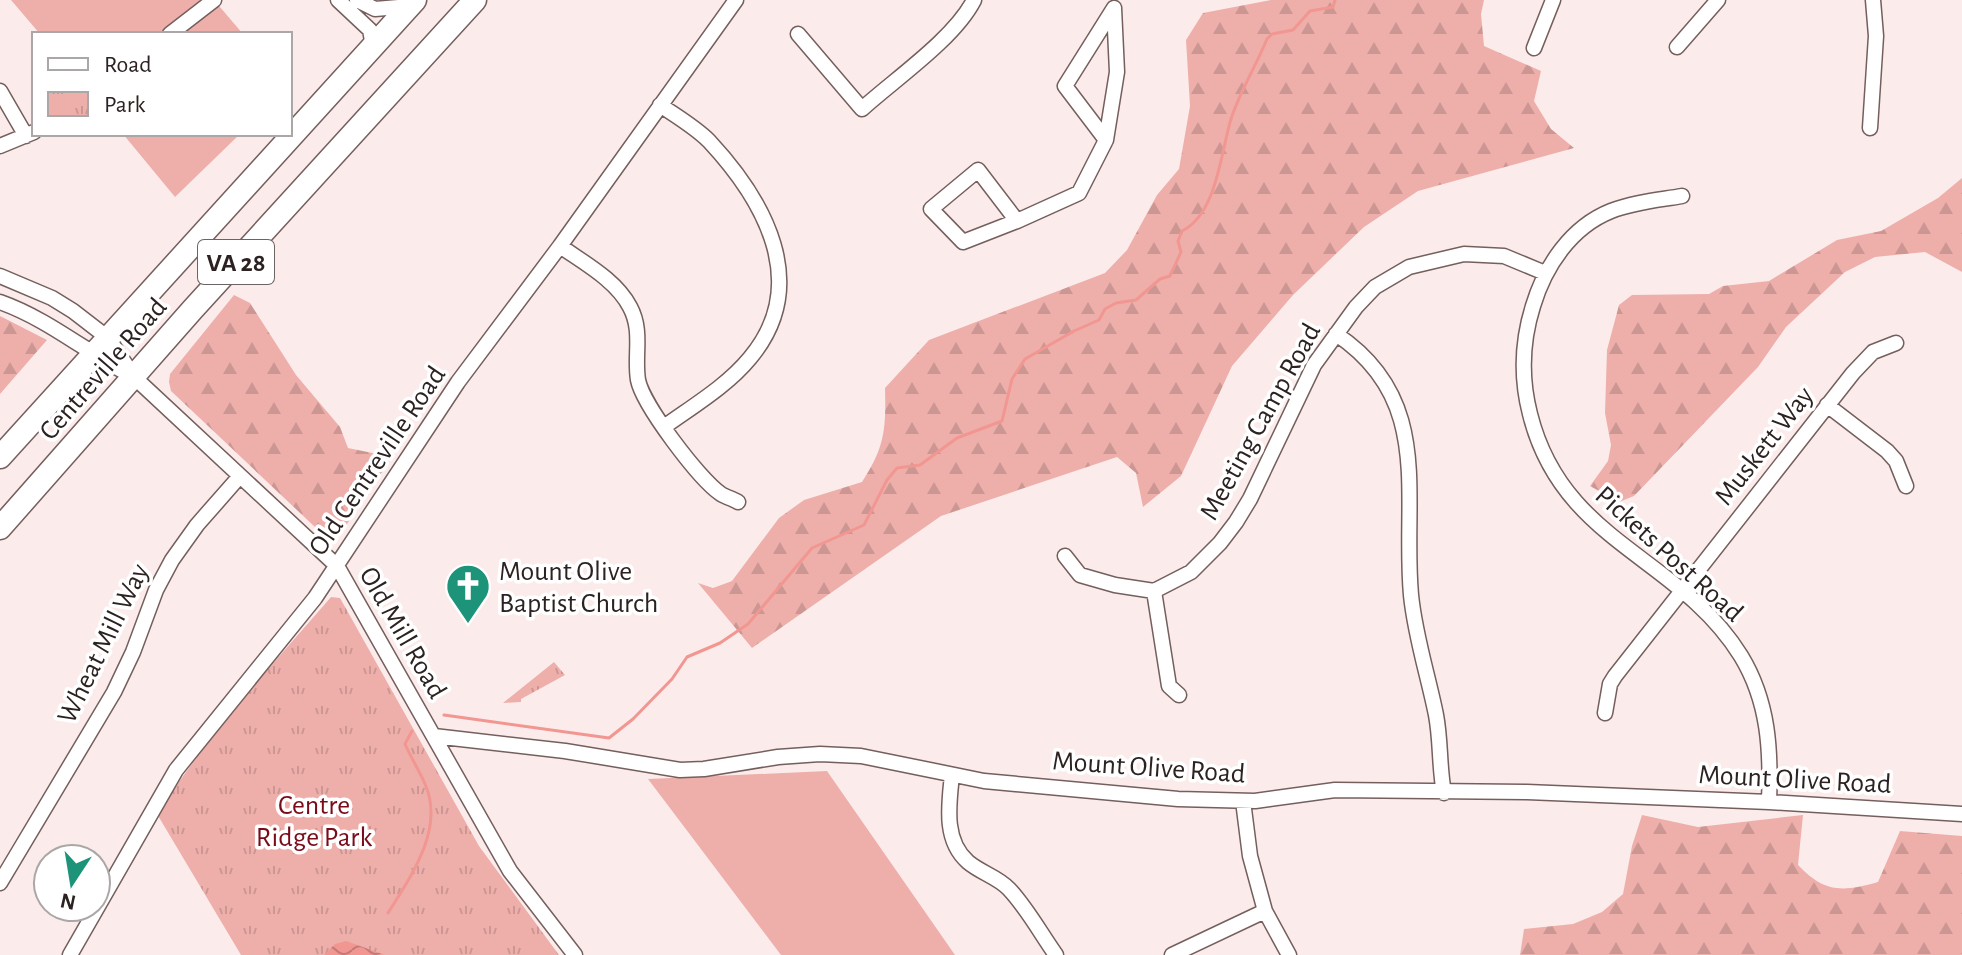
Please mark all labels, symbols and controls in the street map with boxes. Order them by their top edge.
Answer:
legend [32,32,292,136]
text: Road [104,53,152,77]
text: Park [104,93,145,117]
road number: VA 28 [198,240,274,284]
street label: Centreville Road [35,293,172,446]
street label: Meeting Camp Road [1195,319,1326,525]
street label: Old Centreville Road [304,361,451,561]
street label: Muskett Way [1710,382,1819,511]
street label: Pickets Post Road [1589,481,1748,628]
place label: Mount Olive Baptist Church [499,558,658,618]
street label: Wheat Mill Way [53,560,155,728]
street label: Old Mill Road [353,562,451,704]
church icon: Mount Olive Baptist Church [444,562,492,625]
street label: Mount Olive Road [1051,747,1246,789]
street label: Mount Olive Road [1698,761,1892,799]
park label: Centre Ridge Park [256,792,372,852]
north arrow [32,843,112,923]
text: N [58,889,78,914]

